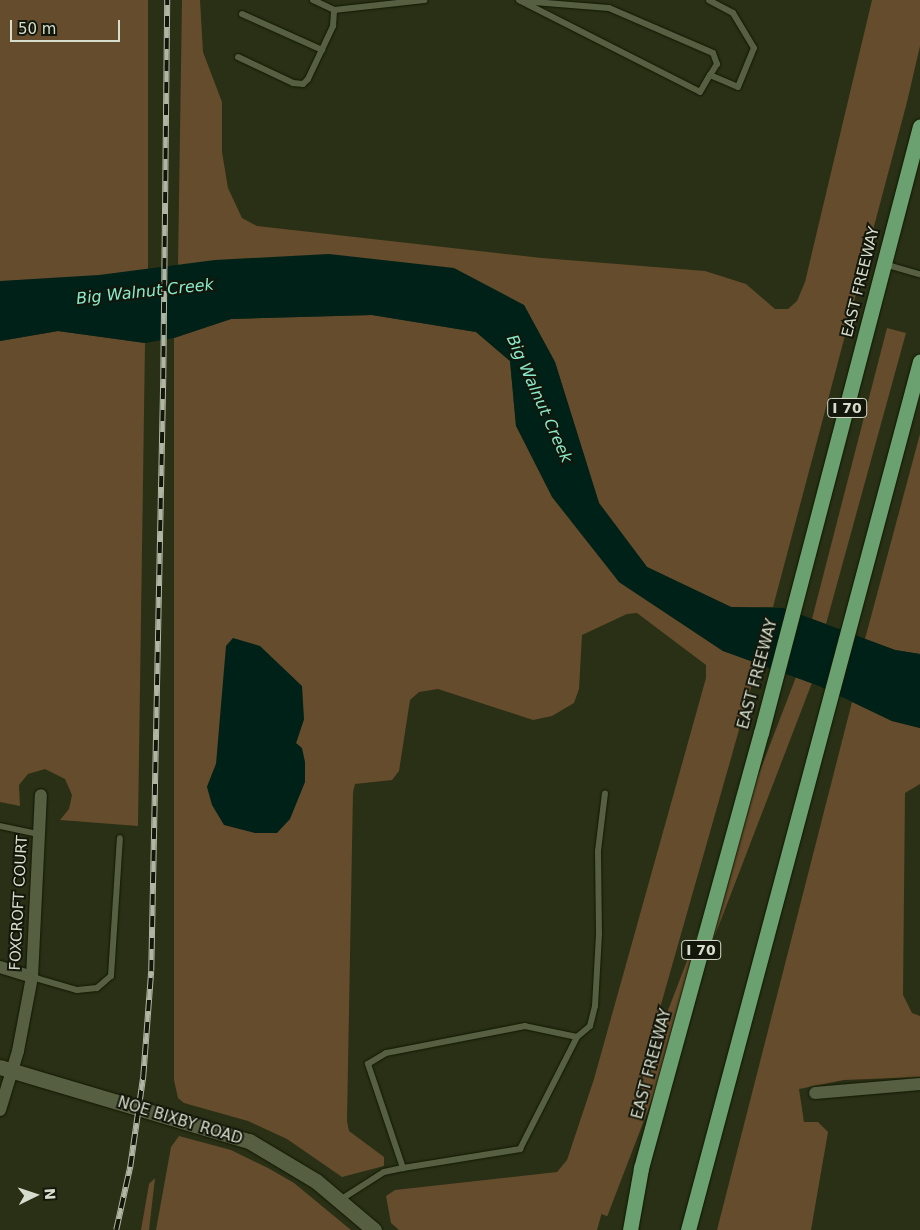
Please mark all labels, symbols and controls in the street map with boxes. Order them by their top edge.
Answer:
scale bar [12,10,122,42]
text: 50 m [18,20,56,38]
street label: EAST FREEWAY [839,225,883,339]
water label: Big Walnut Creek [75,275,215,309]
water label: Big Walnut Creek [502,332,576,466]
road number: I 70 [827,396,867,419]
street label: EAST FREEWAY [735,617,781,731]
street label: FOXCROFT COURT [6,835,32,971]
road number: I 70 [681,938,721,962]
street label: EAST FREEWAY [629,1007,675,1121]
street label: NOE BIXBY ROAD [115,1093,245,1149]
north arrow [10,1170,60,1220]
text: N [42,1188,58,1200]

